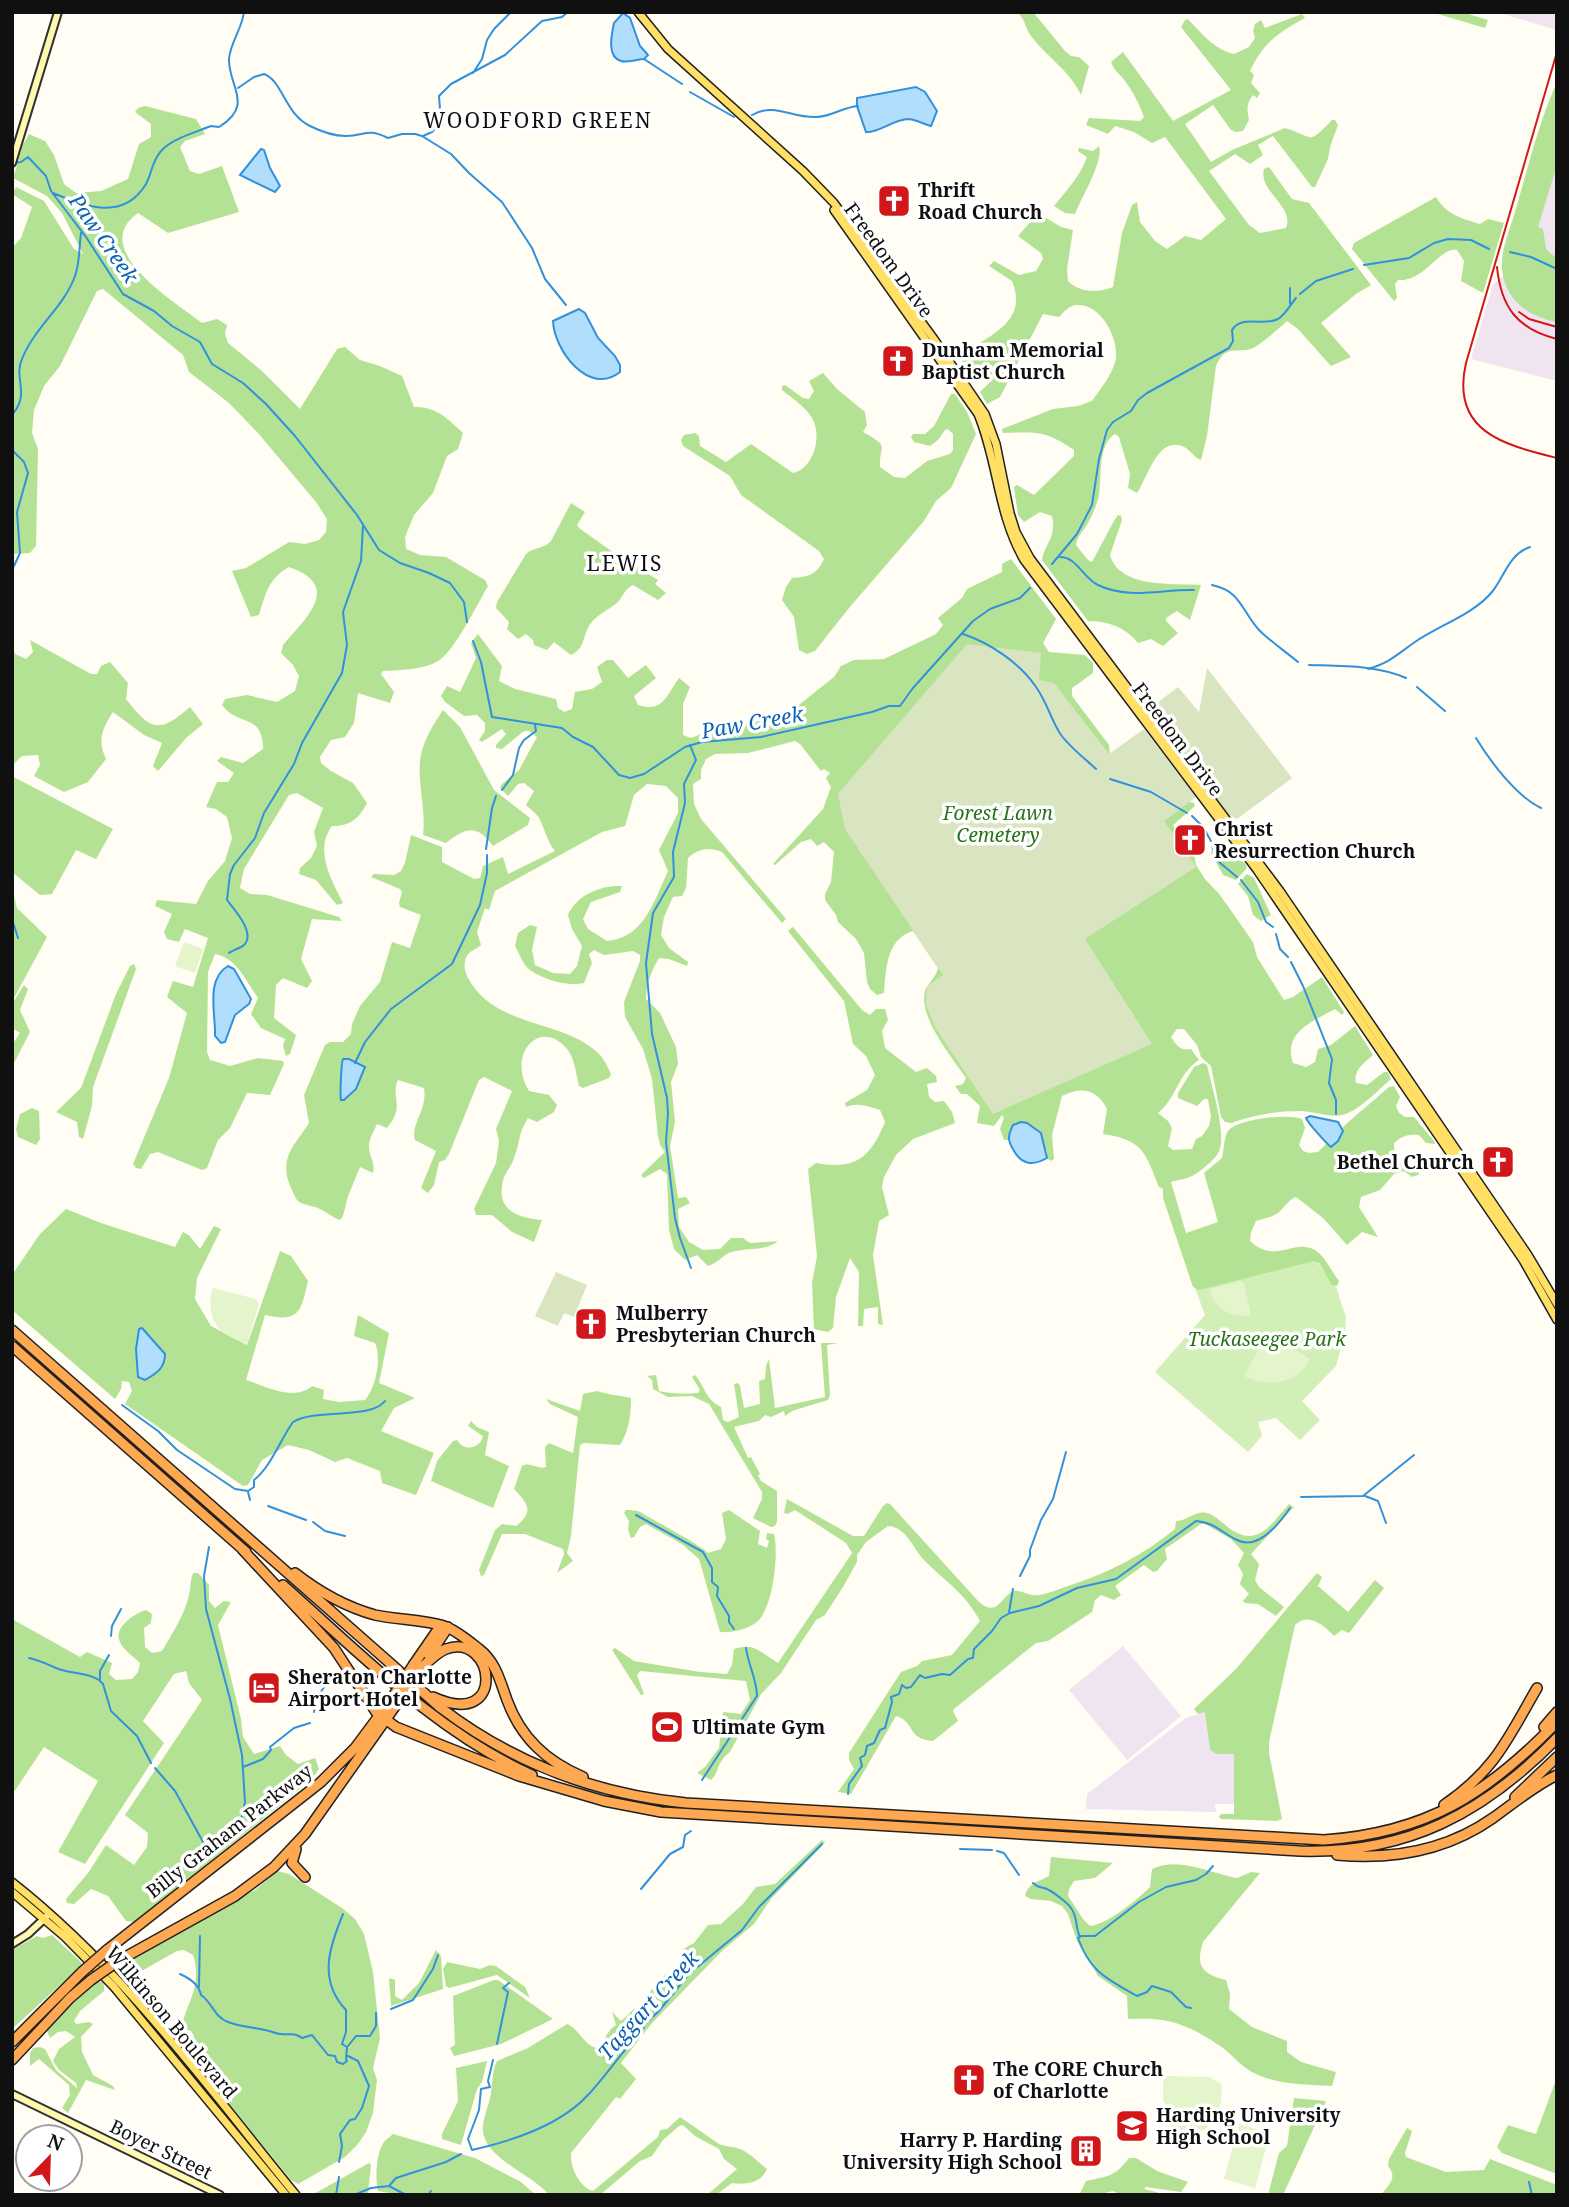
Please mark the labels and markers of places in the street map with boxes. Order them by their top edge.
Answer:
place label: Thrift Road Church [918,177,1043,225]
church icon: Thrift Road Church [875,182,913,220]
place label: Dunham Memorial Baptist Church [922,337,1104,385]
church icon: Dunham Memorial Baptist Church [879,342,917,380]
place label: Christ Resurrection Church [1214,816,1416,864]
church icon: Christ Resurrection Church [1171,821,1209,859]
church icon: Bethel Church [1479,1143,1517,1181]
place label: Bethel Church [1337,1149,1474,1175]
place label: Mulberry Presbyterian Church [616,1300,816,1348]
church icon: Mulberry Presbyterian Church [572,1305,610,1343]
place label: Sheraton Charlotte Airport Hotel [288,1664,472,1712]
hotel icon: Sheraton Charlotte Airport Hotel [245,1669,283,1707]
sports icon: Ultimate Gym [648,1708,686,1746]
place label: Ultimate Gym [692,1714,826,1740]
place label: The CORE Church of Charlotte [993,2056,1163,2104]
church icon: The CORE Church of Charlotte [950,2061,988,2099]
place label: Harding University High School [1156,2102,1341,2150]
school or university icon: Harding University High School [1113,2107,1151,2145]
place label: Harry P. Harding University High School [842,2127,1062,2175]
building icon: Harry P. Harding University High School [1067,2132,1105,2170]

